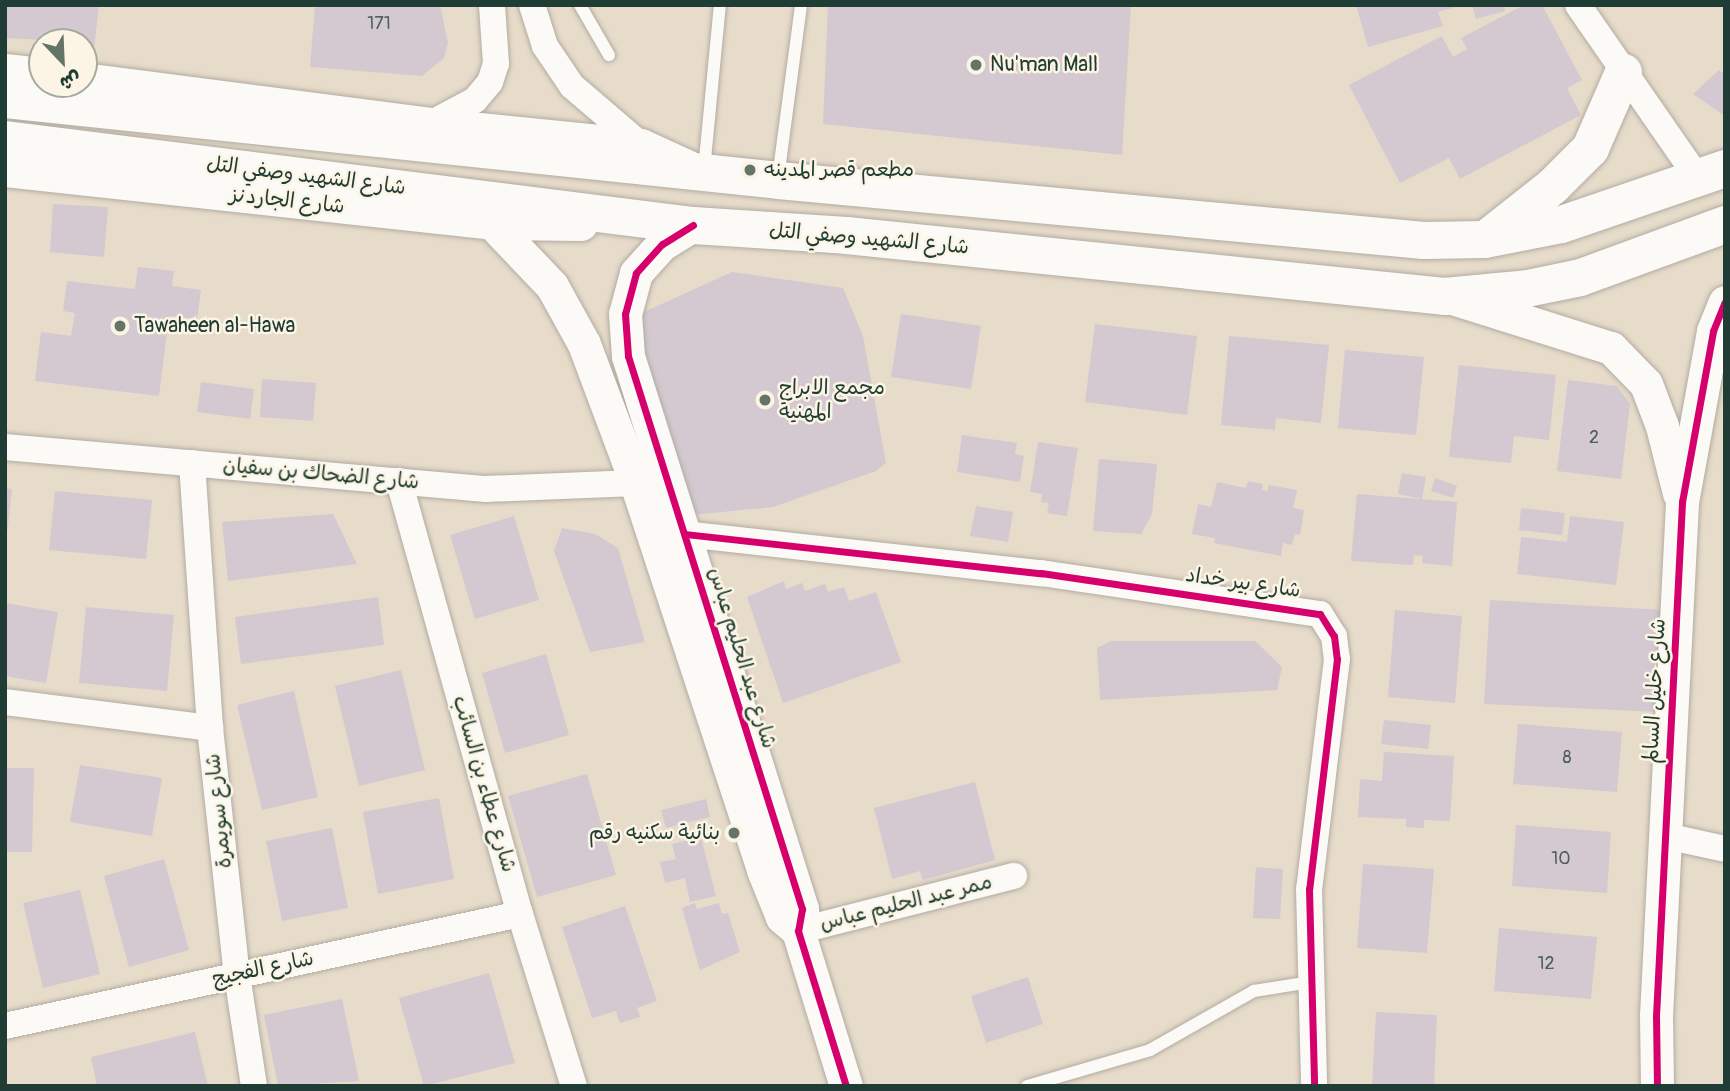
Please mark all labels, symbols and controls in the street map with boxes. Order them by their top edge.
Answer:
house number: 171 [367,13,391,35]
north arrow [28,28,98,98]
place label: Nu'man Mall [990,52,1098,78]
marker: Nu'man Mall [968,57,984,73]
text: ش [56,65,85,96]
street label: شارع الشهيد وصفي التل [205,151,407,201]
place label: مطعم قصر المدينه [764,157,914,183]
marker: مطعم قصر المدينه [742,162,758,178]
street label: شارع الجاردنز [228,182,346,220]
street label: شارع الشهيد وصفي التل [768,218,970,260]
place label: Tawaheen al-Hawa [134,313,295,339]
marker: Tawaheen al-Hawa [112,318,128,334]
place label: مجمع الابراج المهنية [779,375,885,425]
marker: مجمع الابراج المهنية [757,392,773,408]
house number: 2 [1589,427,1599,449]
street label: شارع الضحاك بن سفيان [222,453,420,495]
street label: شارع بير خداد [1184,562,1302,604]
street label: شارع عبد الحليم عباس [702,564,782,752]
street label: شارع خليل السالم [1639,618,1671,764]
street label: شارع عطاء بن السائب [447,693,521,875]
house number: 8 [1562,747,1572,769]
street label: شارع سويمرة [200,752,238,870]
place label: بنائية سكنيه رقم [589,820,720,846]
marker: بنائية سكنيه رقم [726,825,742,841]
house number: 10 [1551,848,1571,870]
street label: ممر عبد الحليم عباس [817,869,995,937]
street label: شارع الفجيج [210,946,316,992]
house number: 12 [1537,953,1555,975]

